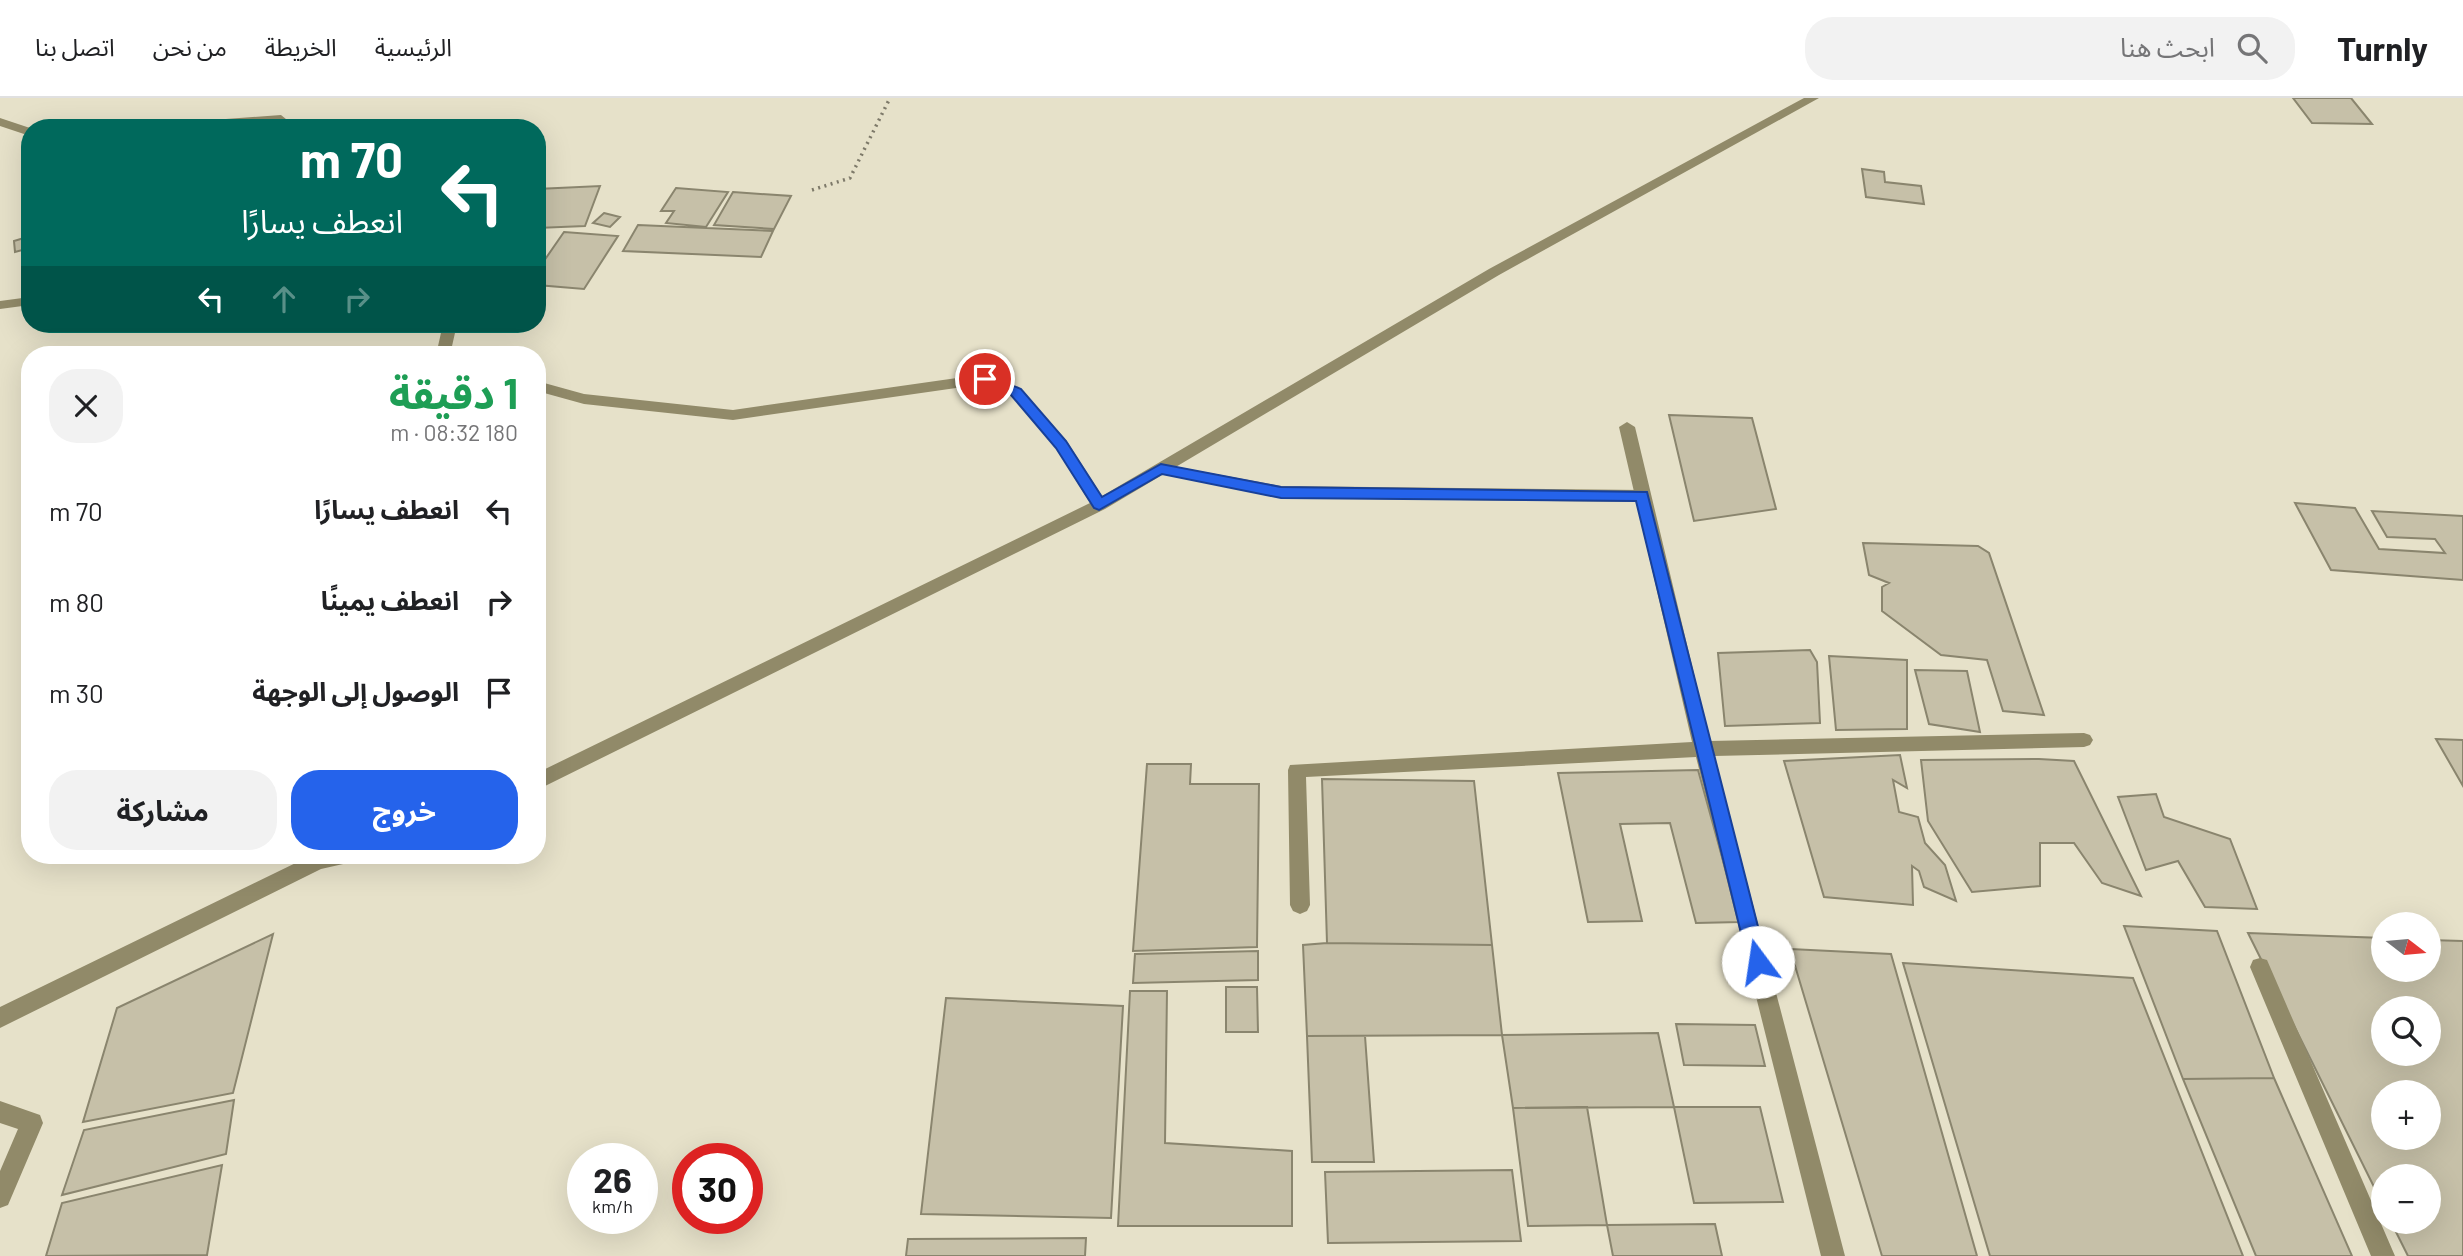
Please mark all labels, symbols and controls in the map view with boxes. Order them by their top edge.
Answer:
search box [1805,17,2295,80]
text: Turnly [2337,28,2428,68]
icon: search [2233,29,2271,67]
text: ابحث هنا [2120,31,2215,62]
text: اتصل بنا [35,32,115,61]
text: من نحن [153,32,227,61]
text: الخريطة [265,32,337,61]
text: الرئيسية [375,32,452,61]
text: 70 m [300,129,403,188]
icon: left [427,147,518,238]
text: انعطف يسارًا [241,201,403,239]
icon: left [192,280,230,318]
icon: ahead [265,280,303,318]
icon: right [338,280,376,318]
pin [955,349,1015,409]
icon: arrive [966,360,1004,398]
text: 1 دقيقة [389,367,518,417]
button: close [49,369,123,443]
text: 180 m · 08:32 [390,418,518,446]
icon: left [480,492,518,530]
text: انعطف يسارًا [314,493,459,524]
text: 70 m [49,495,103,526]
icon: right [480,583,518,621]
text: انعطف يمينًا [321,584,459,615]
text: 80 m [49,586,104,617]
icon: arrive [480,674,518,712]
text: الوصول إلى الوجهة [252,675,459,706]
text: 30 m [49,677,104,708]
button: مشاركة [49,770,277,850]
button: خروج [291,770,518,850]
north arrow [2371,912,2441,982]
map controls [2371,912,2441,1234]
position arrow [1721,925,1795,999]
button: search [2371,996,2441,1066]
button: + [2371,1080,2441,1150]
speed limit sign: 30 [672,1143,763,1234]
text: 26 [593,1158,632,1200]
button: − [2371,1164,2441,1234]
text: km/h [592,1195,633,1217]

